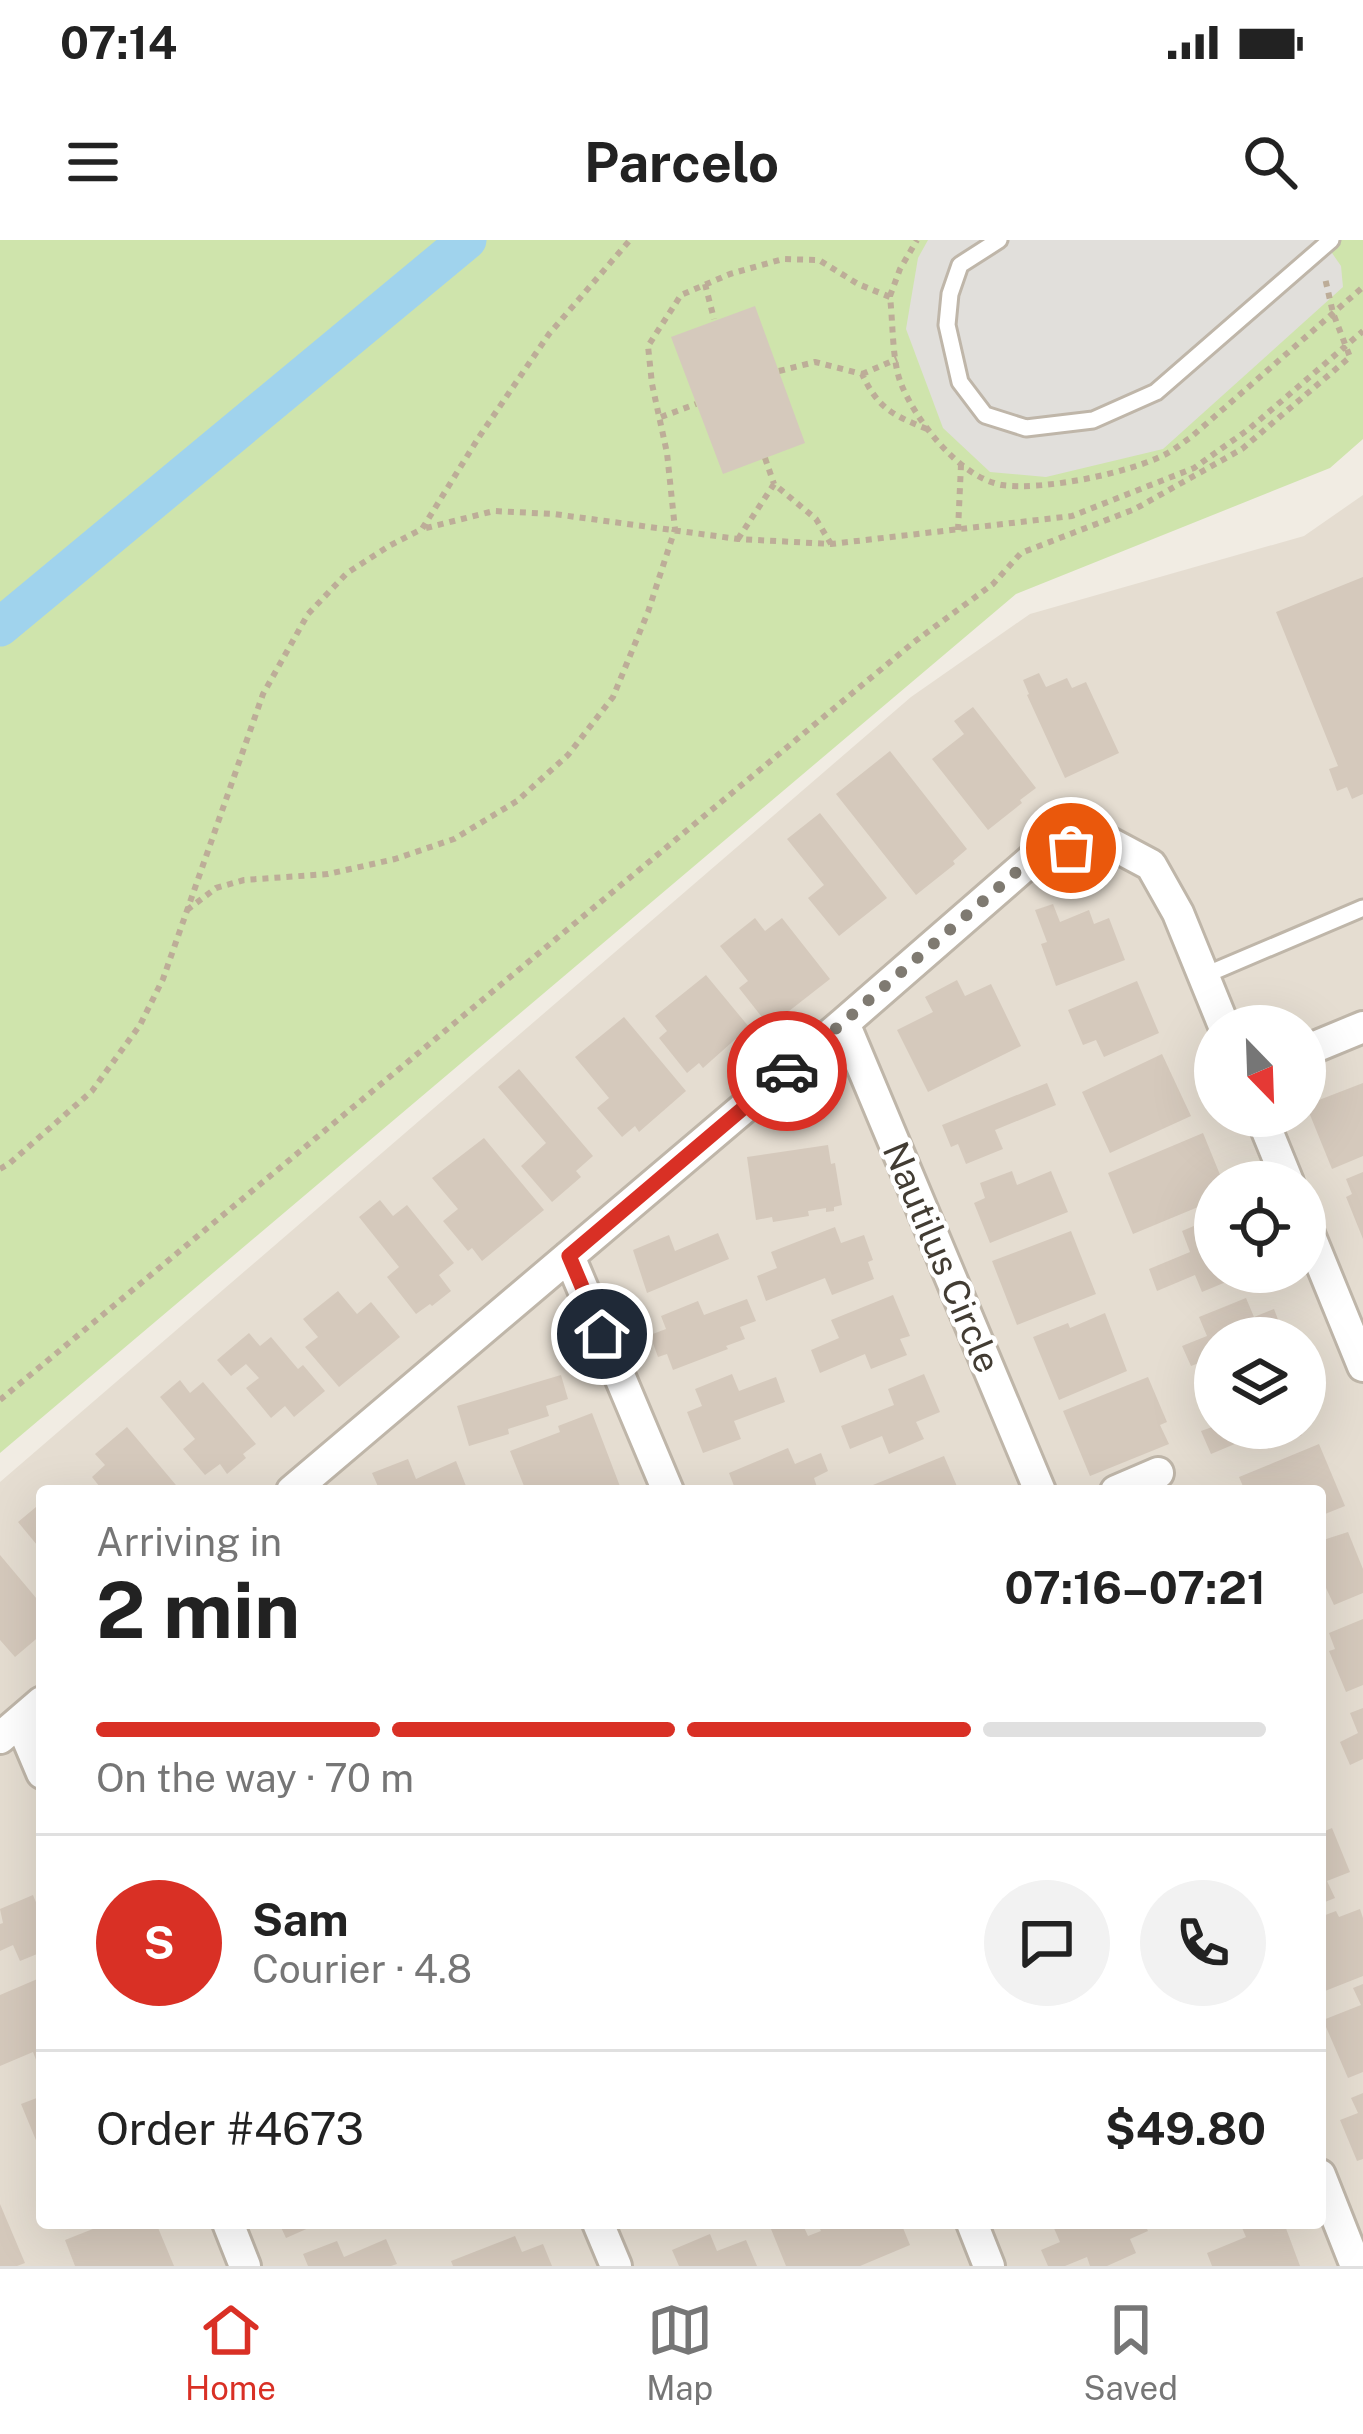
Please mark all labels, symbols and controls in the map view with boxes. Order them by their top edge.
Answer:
text: 07:14 [60,16,177,69]
icon: menu [60,129,126,195]
icon: search [1237,129,1303,195]
text: Parcelo [584,131,779,194]
pin [1020,797,1122,899]
icon: bag [1038,815,1104,881]
north arrow [1194,1005,1326,1137]
map controls [1194,1005,1326,1449]
courier [727,1011,847,1131]
icon: car [754,1038,820,1104]
street label: Nautilus Circle [875,1135,1009,1379]
button: locate [1194,1161,1326,1293]
pin [551,1283,653,1385]
icon: home [569,1301,635,1367]
button: layers [1194,1317,1326,1449]
text: Arriving in [96,1519,282,1565]
text: 07:16–07:21 [1005,1561,1266,1614]
text: 2 min [96,1564,300,1656]
text: On the way · 70 m [96,1755,414,1801]
button: chat [984,1880,1110,2006]
button: phone [1140,1880,1266,2006]
text: Sam [252,1893,349,1946]
text: S [143,1916,175,1969]
text: Courier · 4.8 [252,1946,472,1992]
text: Order #4673 [96,2102,364,2155]
text: $49.80 [1105,2102,1266,2155]
tab: Home [185,2297,276,2407]
tab: Map [646,2297,713,2407]
tab: Saved [1083,2297,1178,2407]

